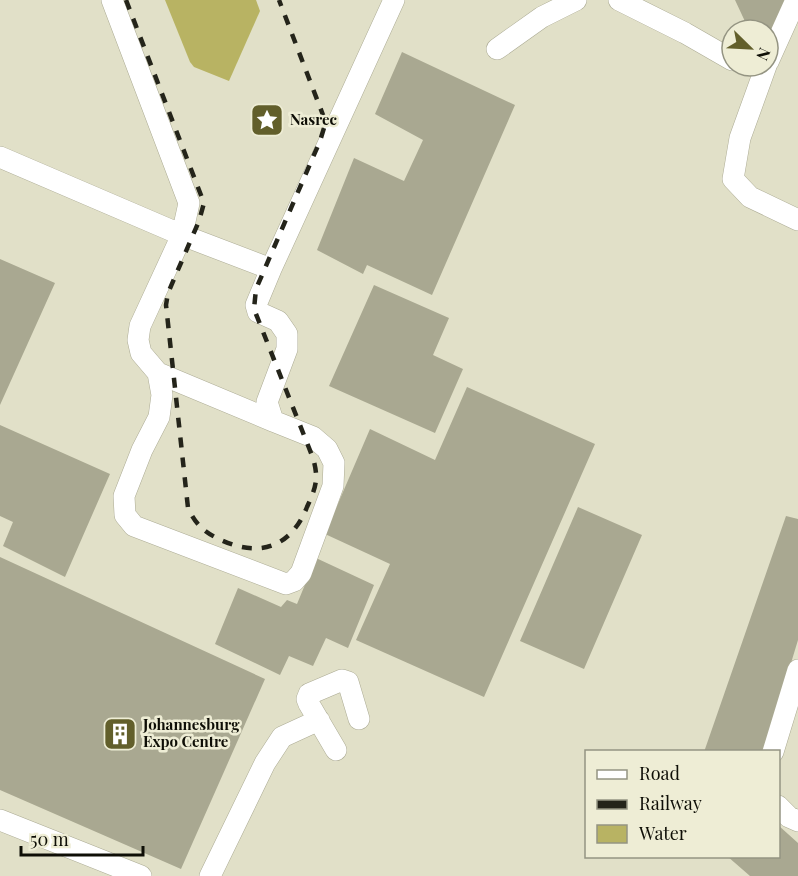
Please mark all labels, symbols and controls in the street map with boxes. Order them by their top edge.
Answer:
north arrow [720,18,780,78]
text: N [752,45,776,64]
place icon: Nasrec [249,102,285,138]
place label: Nasrec [290,109,338,129]
place label: Johannesburg Expo Centre [142,714,240,751]
building icon: Johannesburg Expo Centre [102,716,138,752]
legend [585,750,780,858]
text: Road [639,761,680,785]
text: Railway [639,791,702,815]
scale bar [21,819,142,857]
text: Water [638,821,687,845]
text: 50 m [30,827,69,851]

